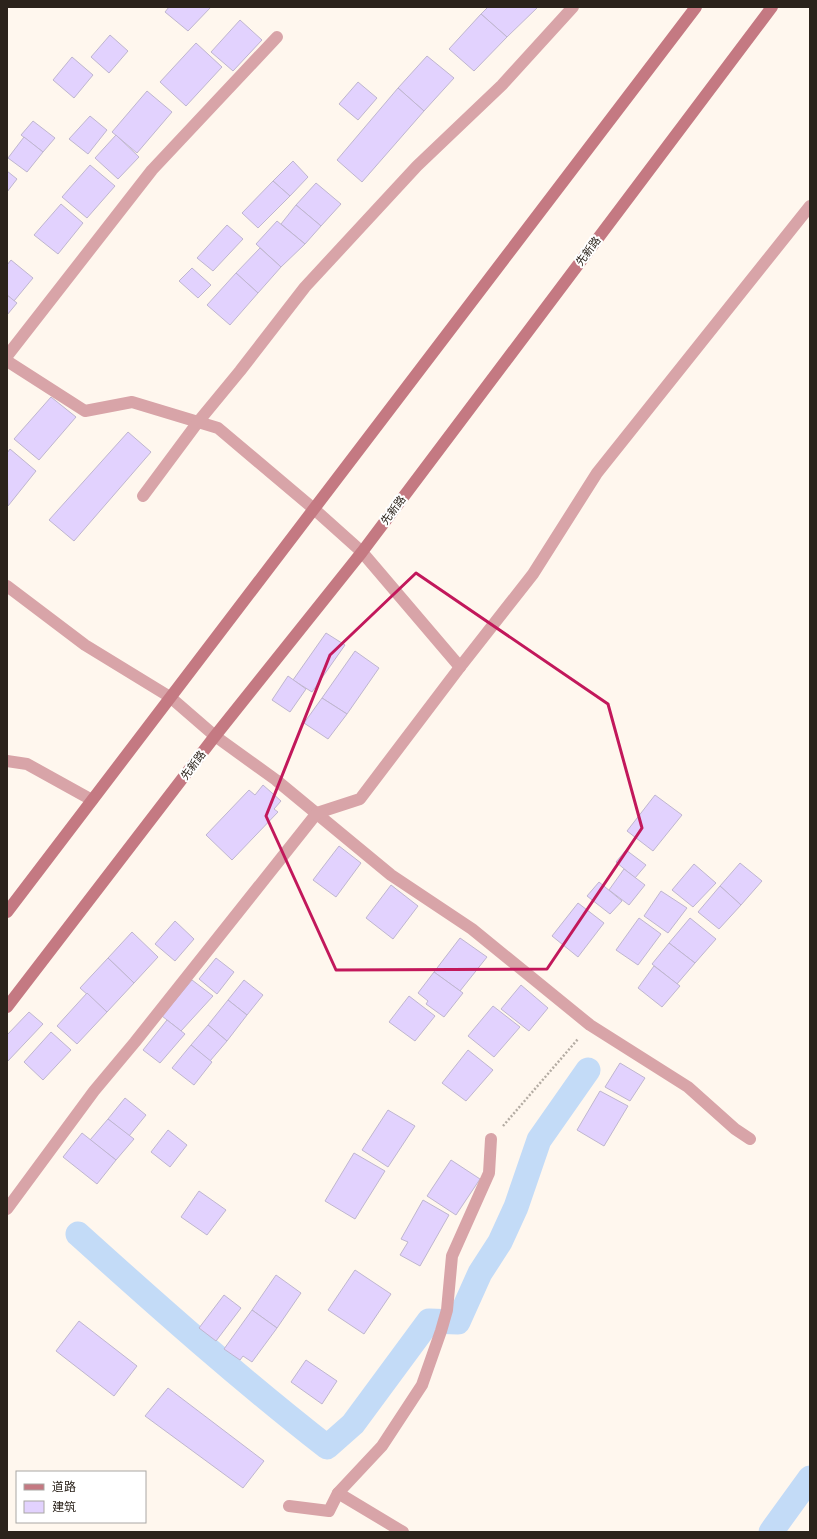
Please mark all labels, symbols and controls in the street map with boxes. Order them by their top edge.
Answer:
street label: 先新路 [573,234,604,269]
street label: 先新路 [378,493,409,528]
street label: 先新路 [178,748,209,783]
legend [16,1471,146,1523]
text: 道路 [52,1480,76,1496]
text: 建筑 [52,1500,76,1516]

